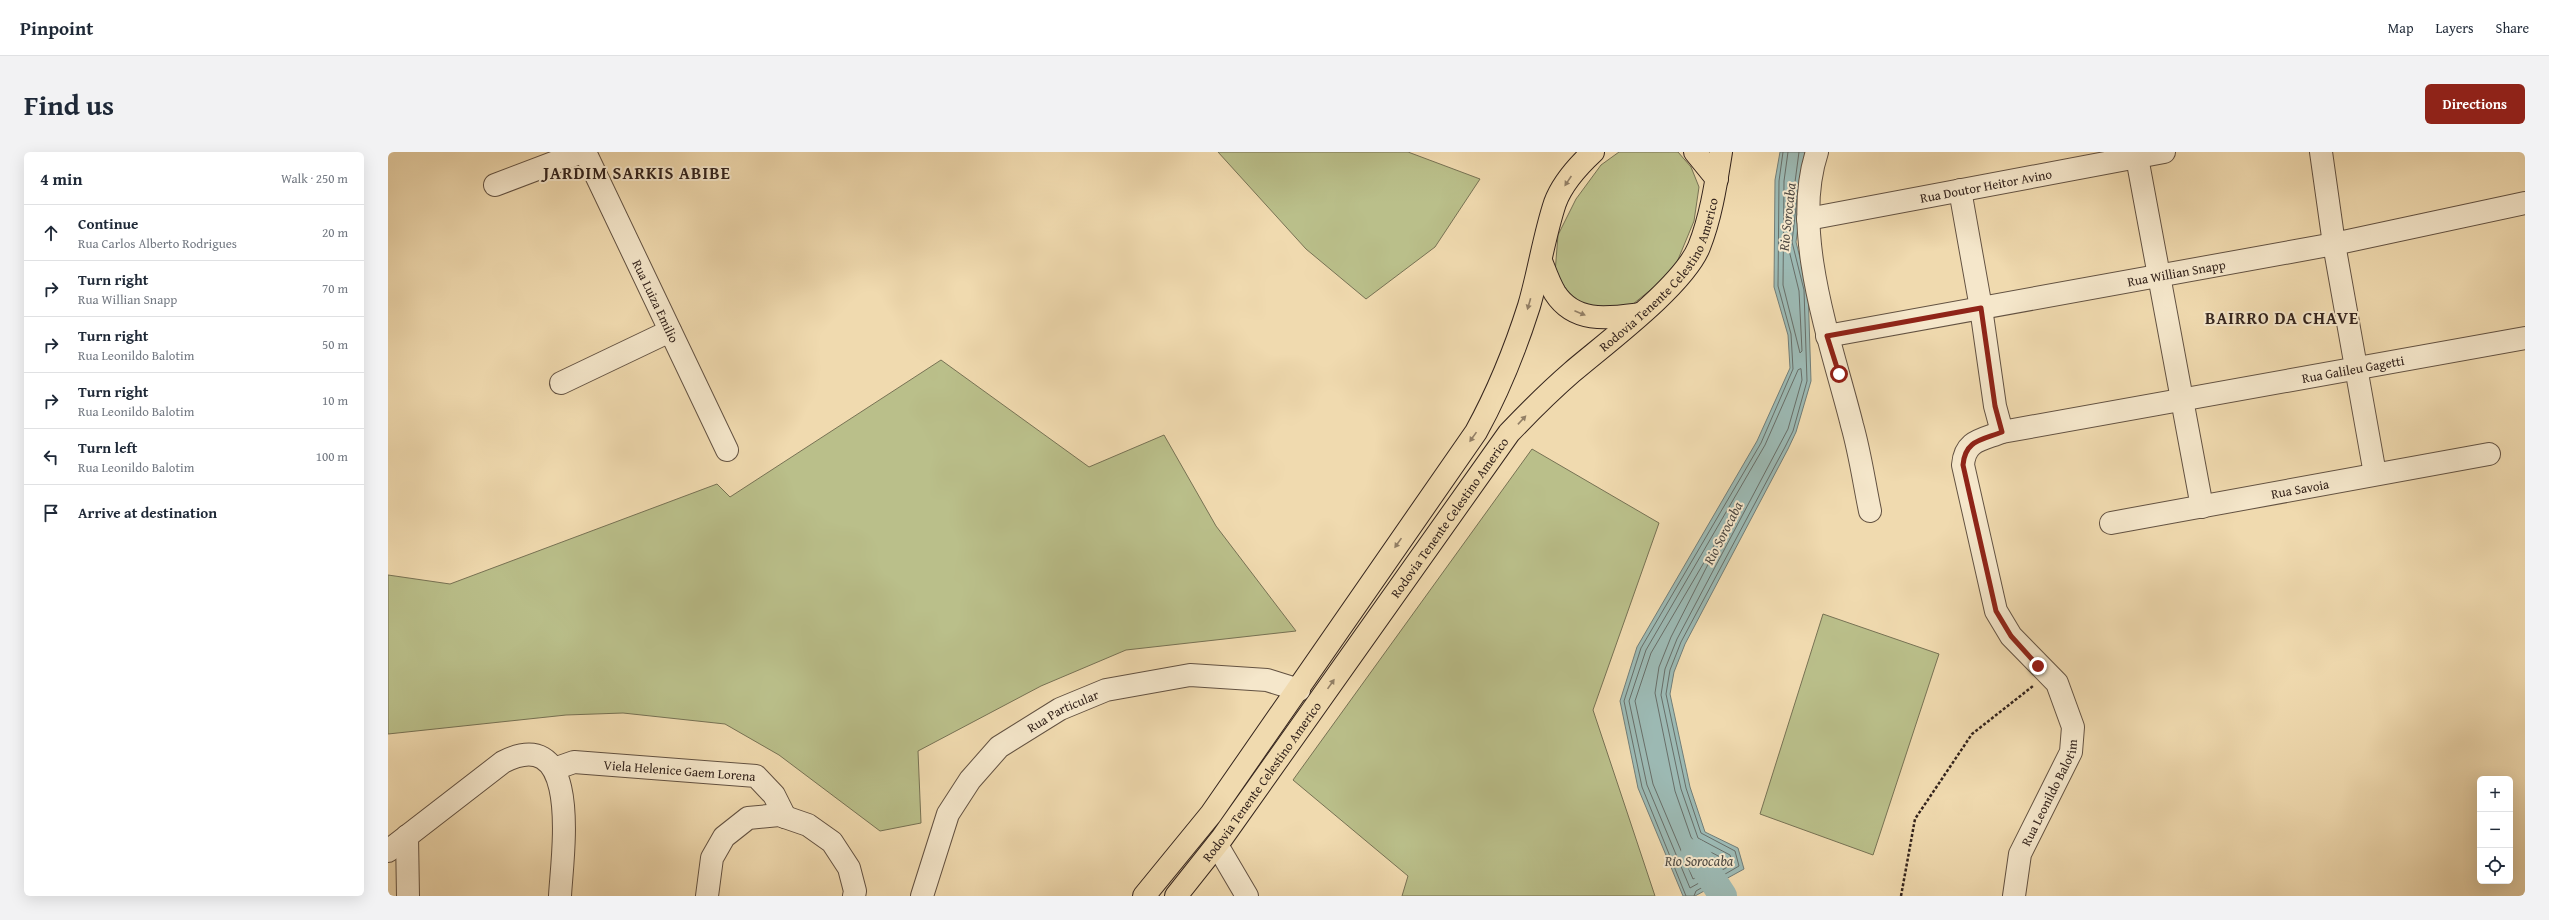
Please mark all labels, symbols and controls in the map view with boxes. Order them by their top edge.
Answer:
text: Pinpoint [20,14,93,42]
text: Map [2388,18,2414,38]
text: Layers [2436,18,2474,38]
text: Share [2496,18,2529,38]
text: Find us [24,84,114,125]
button: Directions [2425,84,2525,124]
district label: JARDIM SARKIS ABIBE [540,160,731,185]
street label: Rua Doutor Heitor Avino [1918,164,2054,207]
text: 4 min [40,166,82,191]
text: Walk · 250 m [281,169,348,188]
one-way arrow [1564,176,1572,187]
water label: Rio Sorocaba [1773,181,1801,253]
street label: Rodovia Tenente Celestino Americo [1595,196,1722,356]
text: Continue [78,213,139,234]
icon: ahead [40,222,62,244]
text: 20 m [322,223,348,242]
text: Rua Carlos Alberto Rodrigues [78,234,237,253]
street label: Rua Willian Snapp [2126,254,2227,291]
street label: Rua Luiza Emilio [628,256,684,346]
text: Turn right [78,269,149,290]
icon: right [40,278,62,300]
text: 70 m [322,279,348,298]
text: Rua Willian Snapp [78,290,177,309]
one-way arrow [1526,299,1532,311]
district label: BAIRRO DA CHAVE [2205,305,2359,330]
one-way arrow [1574,310,1586,316]
text: Turn right [78,325,149,346]
icon: right [40,334,62,356]
text: 50 m [322,335,348,354]
text: Rua Leonildo Balotim [78,346,194,365]
street label: Rua Galileu Gagetti [2300,350,2406,387]
route start [1830,365,1848,383]
text: Turn right [78,381,149,402]
icon: right [40,390,62,412]
text: 10 m [322,391,348,410]
text: Rua Leonildo Balotim [78,402,194,421]
one-way arrow [1517,415,1526,424]
one-way arrow [1469,431,1477,442]
street label: Rodovia Tenente Celestino Americo [1386,433,1513,602]
text: Turn left [78,437,137,458]
icon: left [40,446,62,468]
text: 100 m [316,447,348,466]
text: Rua Leonildo Balotim [78,458,194,477]
street label: Rua Savoia [2269,474,2331,503]
water label: Rio Sorocaba [1698,497,1748,569]
icon: arrive [40,502,62,524]
text: Arrive at destination [78,502,217,523]
one-way arrow [1394,537,1402,548]
route end [2029,657,2047,675]
one-way arrow [1327,679,1335,689]
street label: Rua Particular [1023,684,1102,737]
street label: Rodovia Tenente Celestino Americo [1197,697,1326,866]
street label: Rua Leonildo Balotim [2016,738,2082,849]
street label: Viela Helenice Gaem Lorena [603,755,757,785]
map controls [2477,776,2513,884]
button: + [2477,776,2513,812]
button: − [2477,812,2513,848]
button: locate [2477,848,2513,884]
water label: Rio Sorocaba [1664,851,1734,871]

